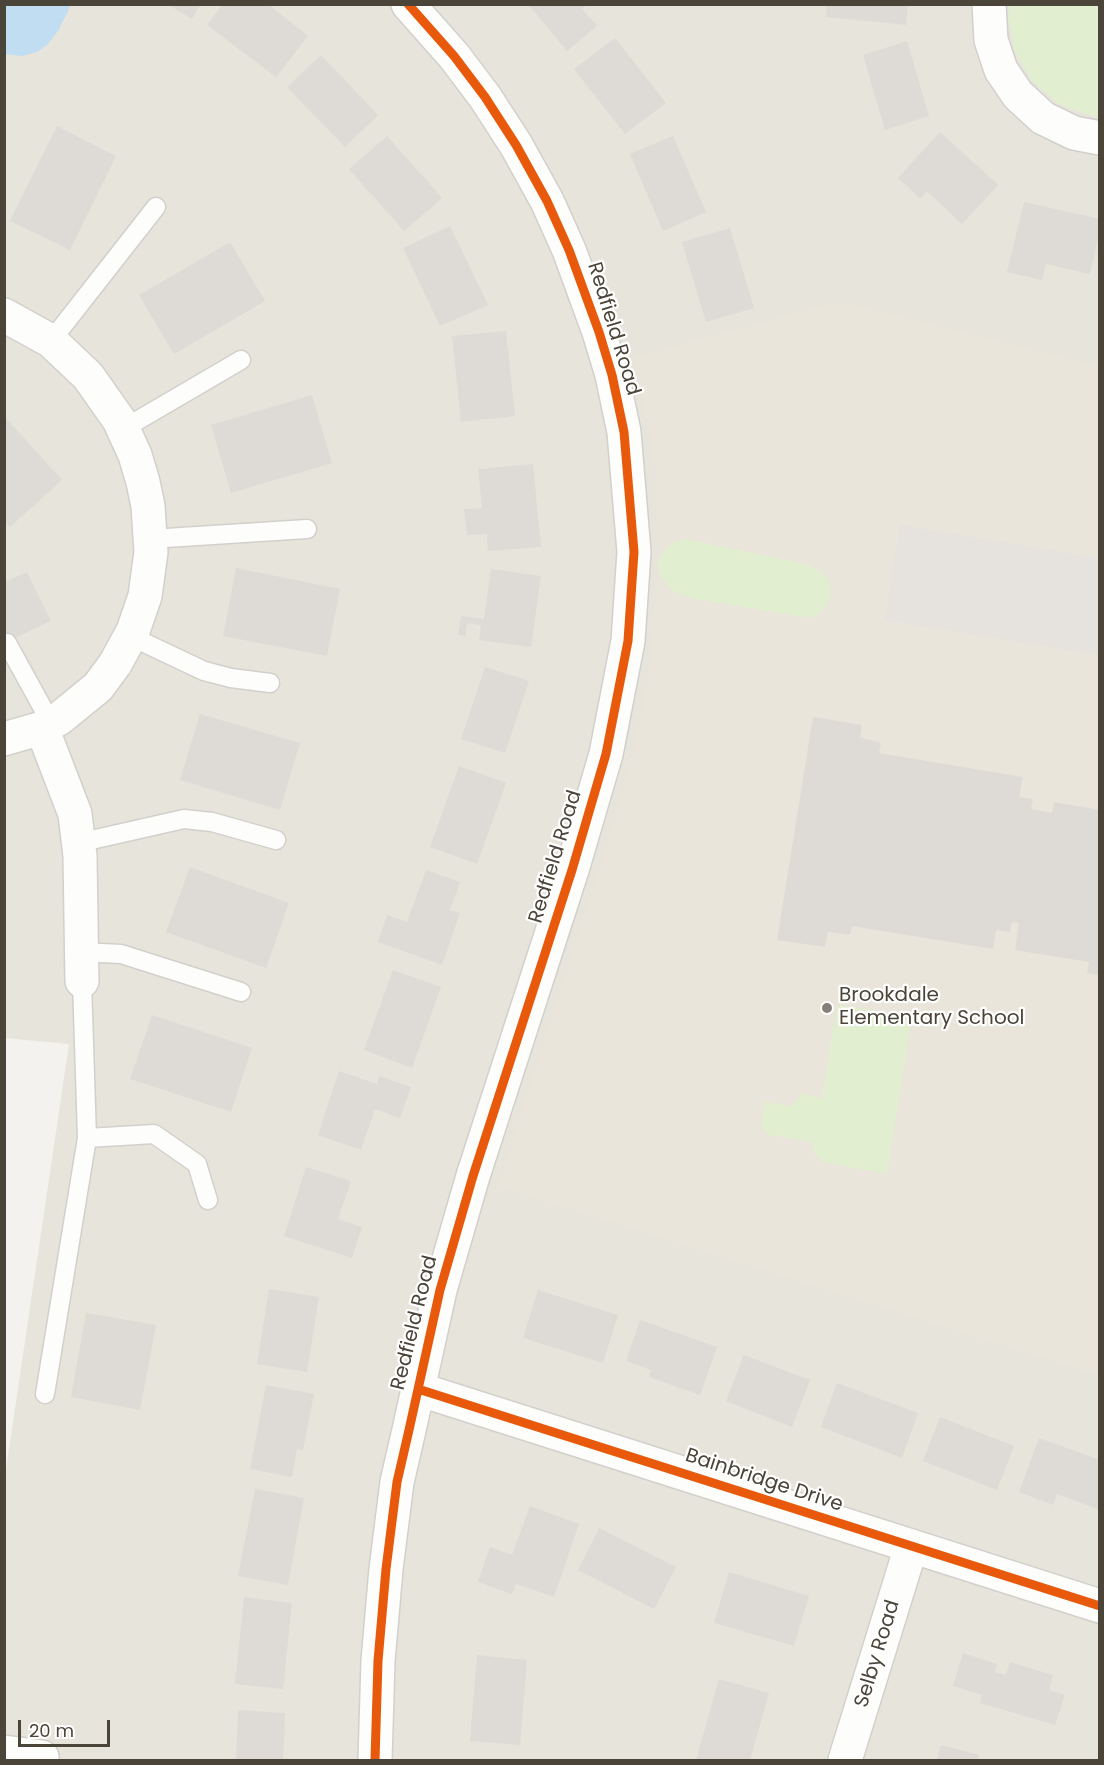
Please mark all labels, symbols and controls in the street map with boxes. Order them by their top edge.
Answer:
street label: Redfield Road [581,260,645,398]
street label: Redfield Road [524,788,588,926]
place label: Brookdale Elementary School [839,984,1024,1031]
marker: Brookdale Elementary School [820,1001,834,1015]
street label: Redfield Road [387,1253,443,1393]
street label: Bainbridge Drive [682,1444,846,1518]
street label: Selby Road [850,1597,906,1711]
scale bar [21,1708,112,1746]
text: 20 m [29,1718,74,1743]

